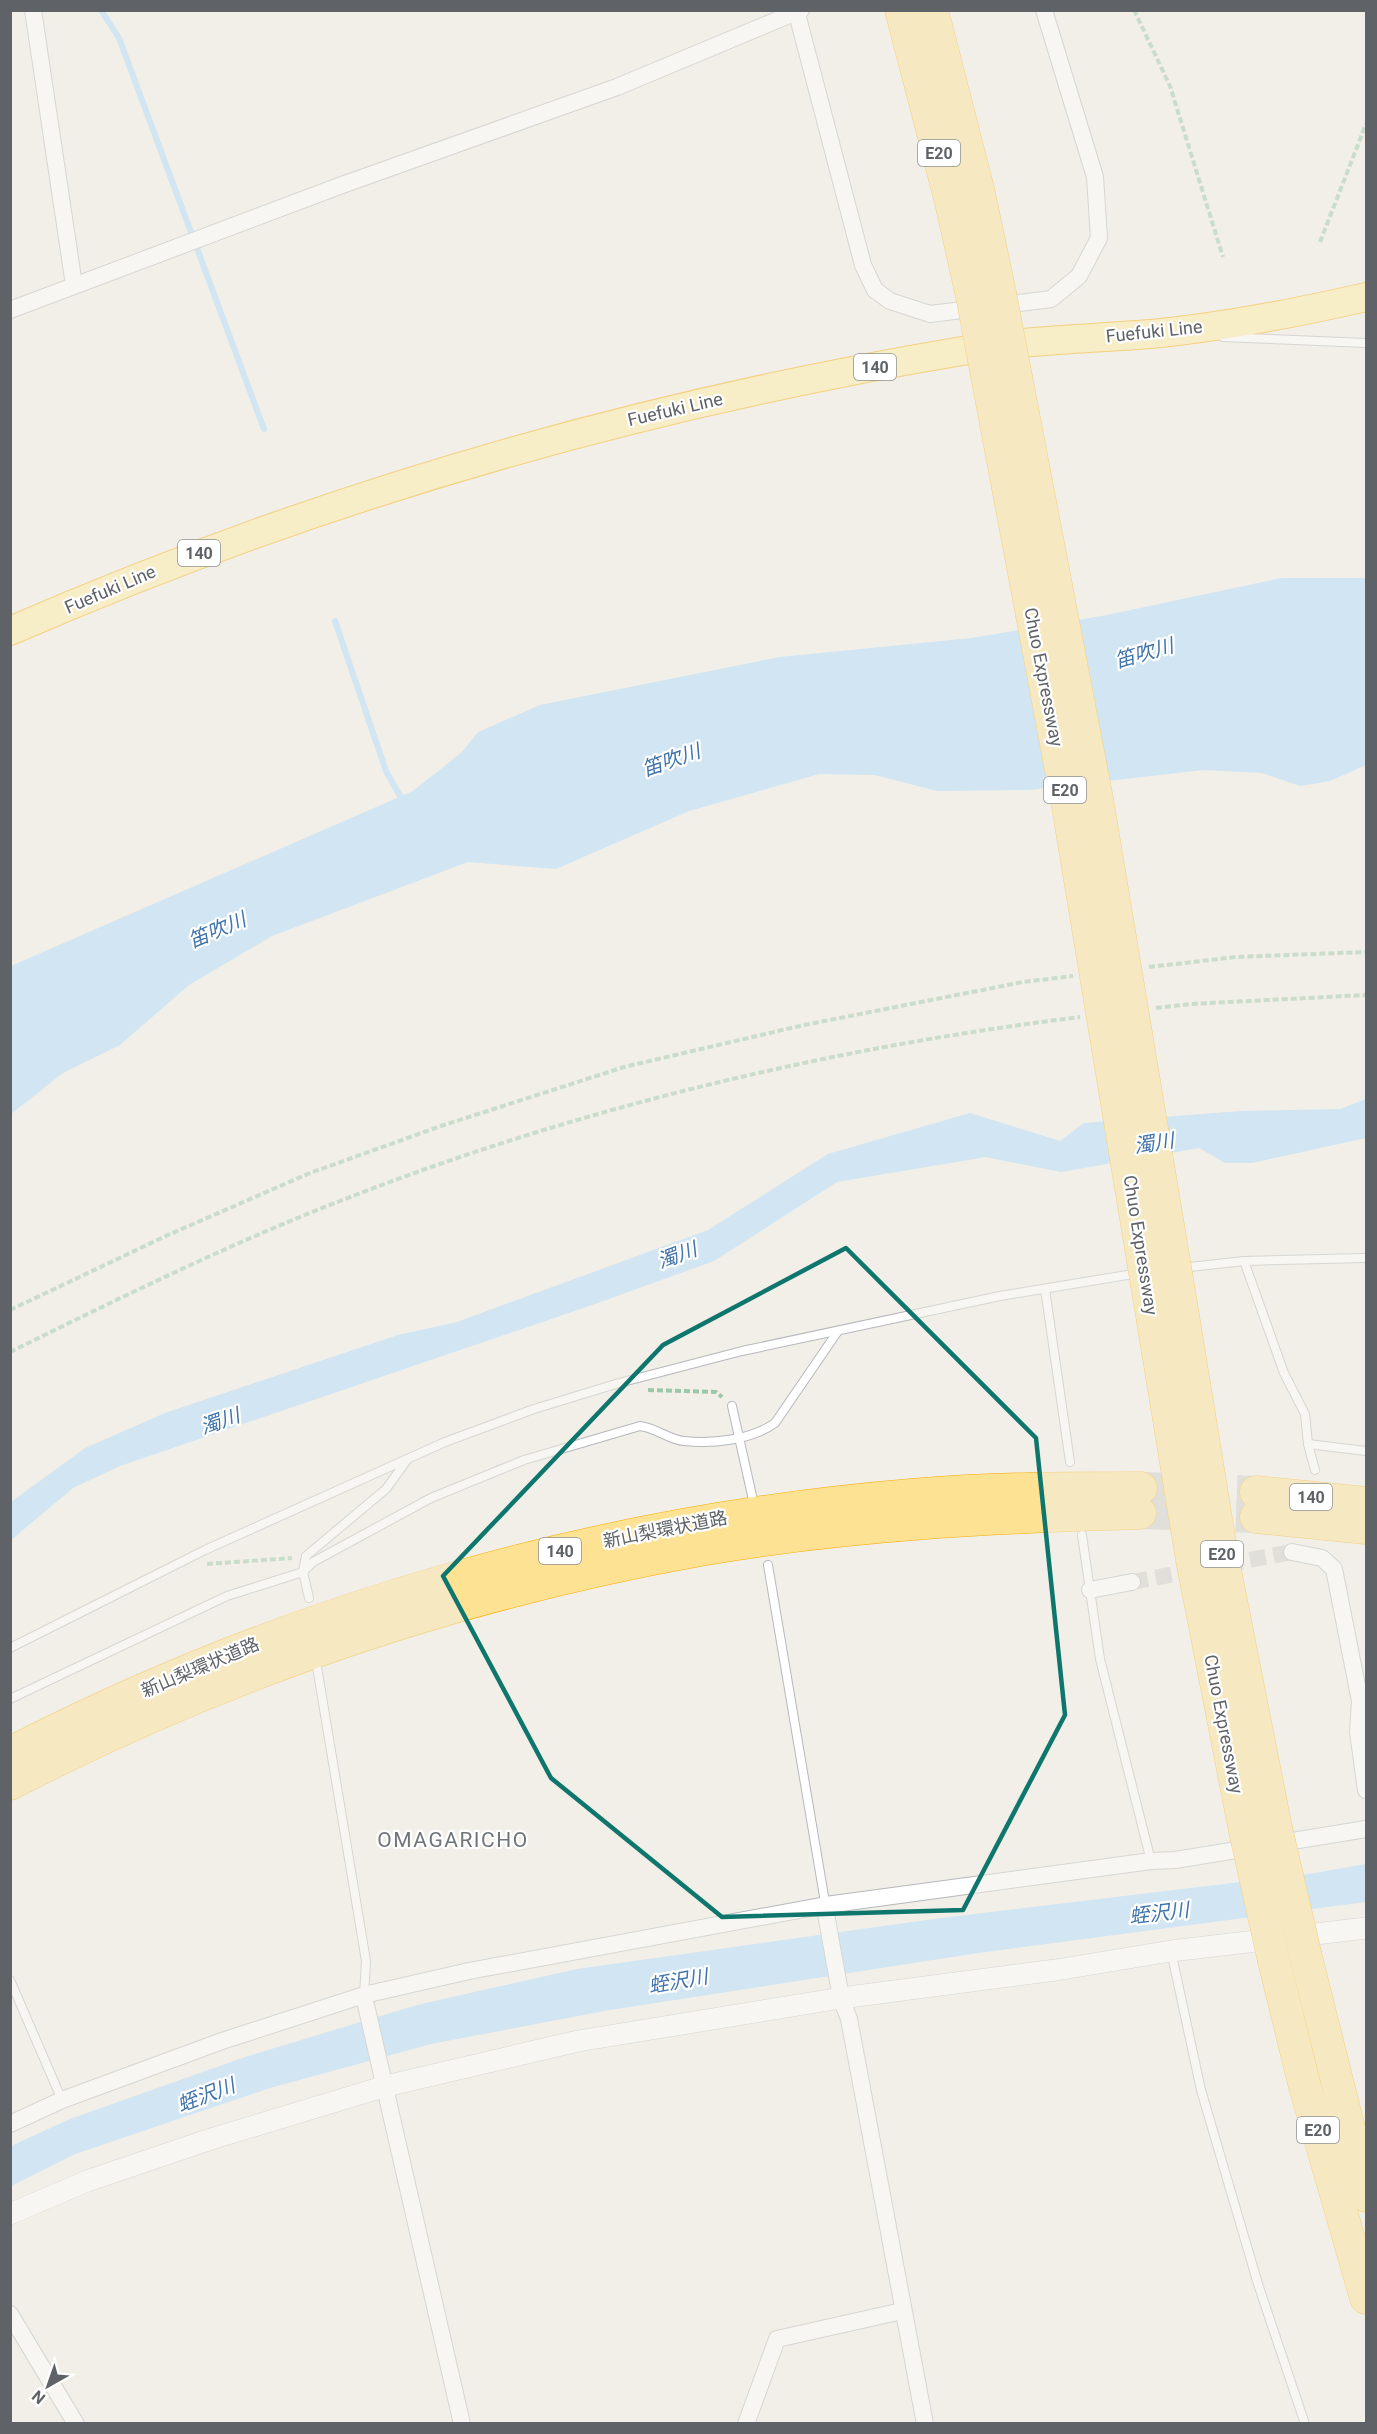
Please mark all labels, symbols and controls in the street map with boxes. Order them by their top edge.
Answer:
road number: E20 [918,140,960,166]
street label: Fuefuki Line [1105,315,1203,347]
road number: 140 [854,354,896,380]
street label: Fuefuki Line [625,388,725,430]
road number: 140 [178,540,220,566]
street label: Fuefuki Line [61,560,159,618]
street label: Chuo Expressway [1020,606,1068,749]
water label: 笛吹川 [1112,633,1178,673]
water label: 笛吹川 [639,738,705,781]
road number: E20 [1044,777,1086,803]
water label: 笛吹川 [185,906,251,953]
water label: 濁川 [1132,1128,1178,1158]
street label: Chuo Expressway [1120,1174,1162,1317]
water label: 濁川 [654,1236,702,1273]
water label: 濁川 [197,1402,245,1439]
road number: 140 [1290,1484,1332,1510]
street label: 新山梨環状道路 [601,1507,729,1551]
road number: 140 [539,1538,581,1564]
road number: E20 [1201,1541,1243,1567]
street label: 新山梨環状道路 [138,1633,262,1701]
street label: Chuo Expressway [1200,1653,1248,1796]
district label: OMAGARICHO [377,1828,529,1852]
water label: 蛭沢川 [1128,1897,1192,1929]
water label: 蛭沢川 [646,1964,712,1998]
water label: 蛭沢川 [174,2072,240,2117]
road number: E20 [1297,2117,1339,2143]
north arrow [18,2356,78,2416]
text: N [28,2386,49,2408]

